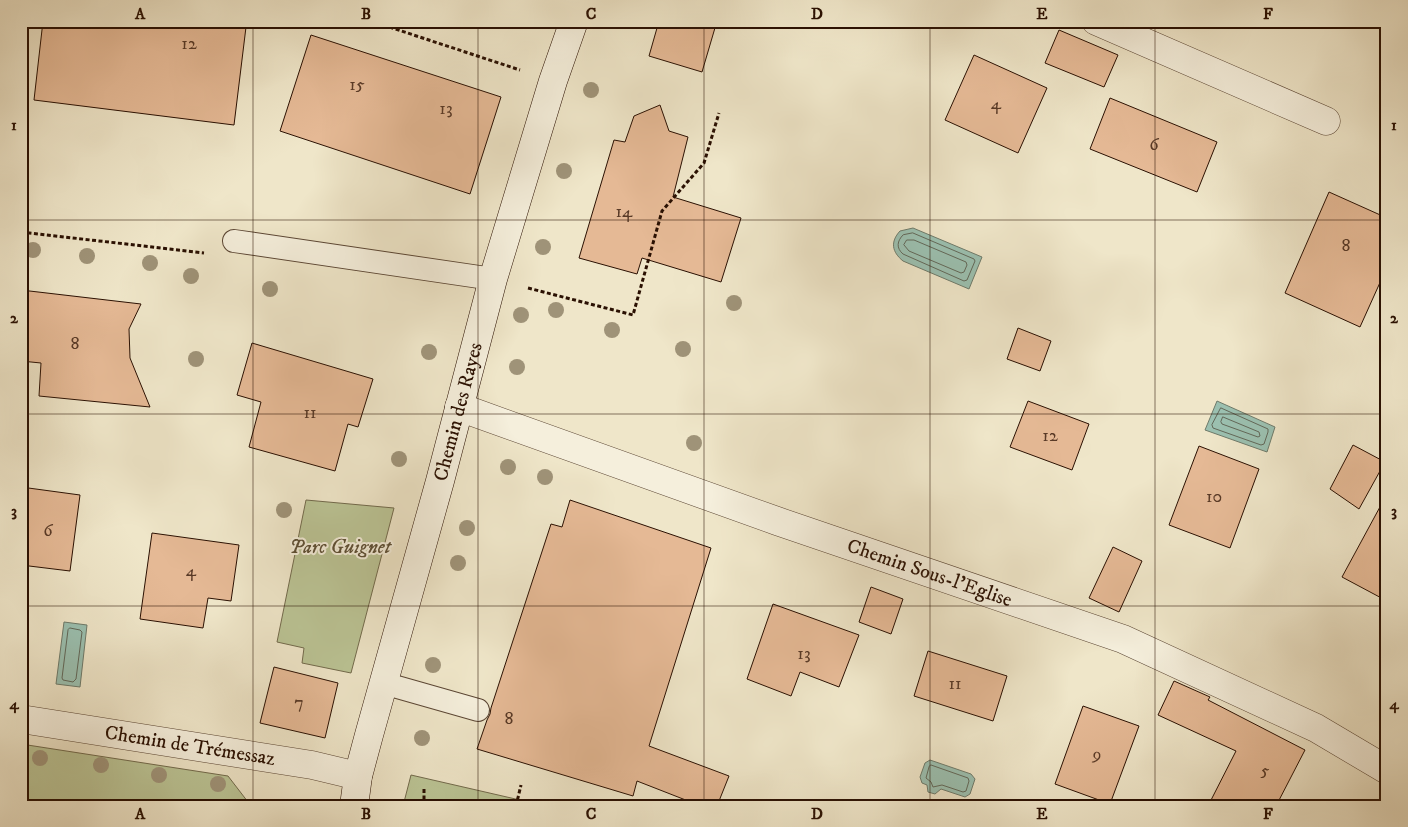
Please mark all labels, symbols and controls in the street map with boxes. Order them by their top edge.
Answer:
text: A [134,4,146,24]
text: B [361,4,371,24]
text: C [586,4,596,24]
text: D [811,4,823,24]
text: E [1036,4,1048,24]
text: F [1263,4,1273,24]
house number: 12 [181,33,197,55]
house number: 15 [349,74,365,96]
house number: 4 [991,93,1002,115]
house number: 13 [439,98,453,120]
text: 1 [11,115,17,135]
text: 1 [1391,115,1397,135]
house number: 6 [1149,134,1159,156]
house number: 14 [616,201,633,223]
house number: 8 [1341,235,1351,257]
text: 2 [10,308,19,328]
text: 2 [1390,308,1399,328]
house number: 8 [70,333,80,355]
street label: Chemin des Rayes [428,339,488,484]
house number: 11 [303,402,317,424]
house number: 12 [1042,425,1058,447]
house number: 10 [1206,486,1222,508]
text: 3 [11,501,17,521]
text: 3 [1391,501,1397,521]
house number: 6 [43,520,53,542]
street label: Chemin Sous-l'Eglise [844,533,1015,613]
park label: Parc Guignet [289,535,393,560]
house number: 4 [186,560,197,582]
house number: 13 [797,643,811,665]
house number: 11 [948,673,962,695]
house number: 7 [294,692,304,714]
text: 4 [8,694,19,714]
text: 4 [1388,694,1399,714]
house number: 8 [504,708,514,730]
street label: Chemin de Trémessaz [103,720,277,772]
house number: 9 [1092,744,1101,766]
house number: 5 [1261,760,1270,782]
text: A [134,804,146,824]
text: B [361,804,371,824]
text: C [586,804,596,824]
text: D [811,804,823,824]
text: E [1036,804,1048,824]
text: F [1263,804,1273,824]

